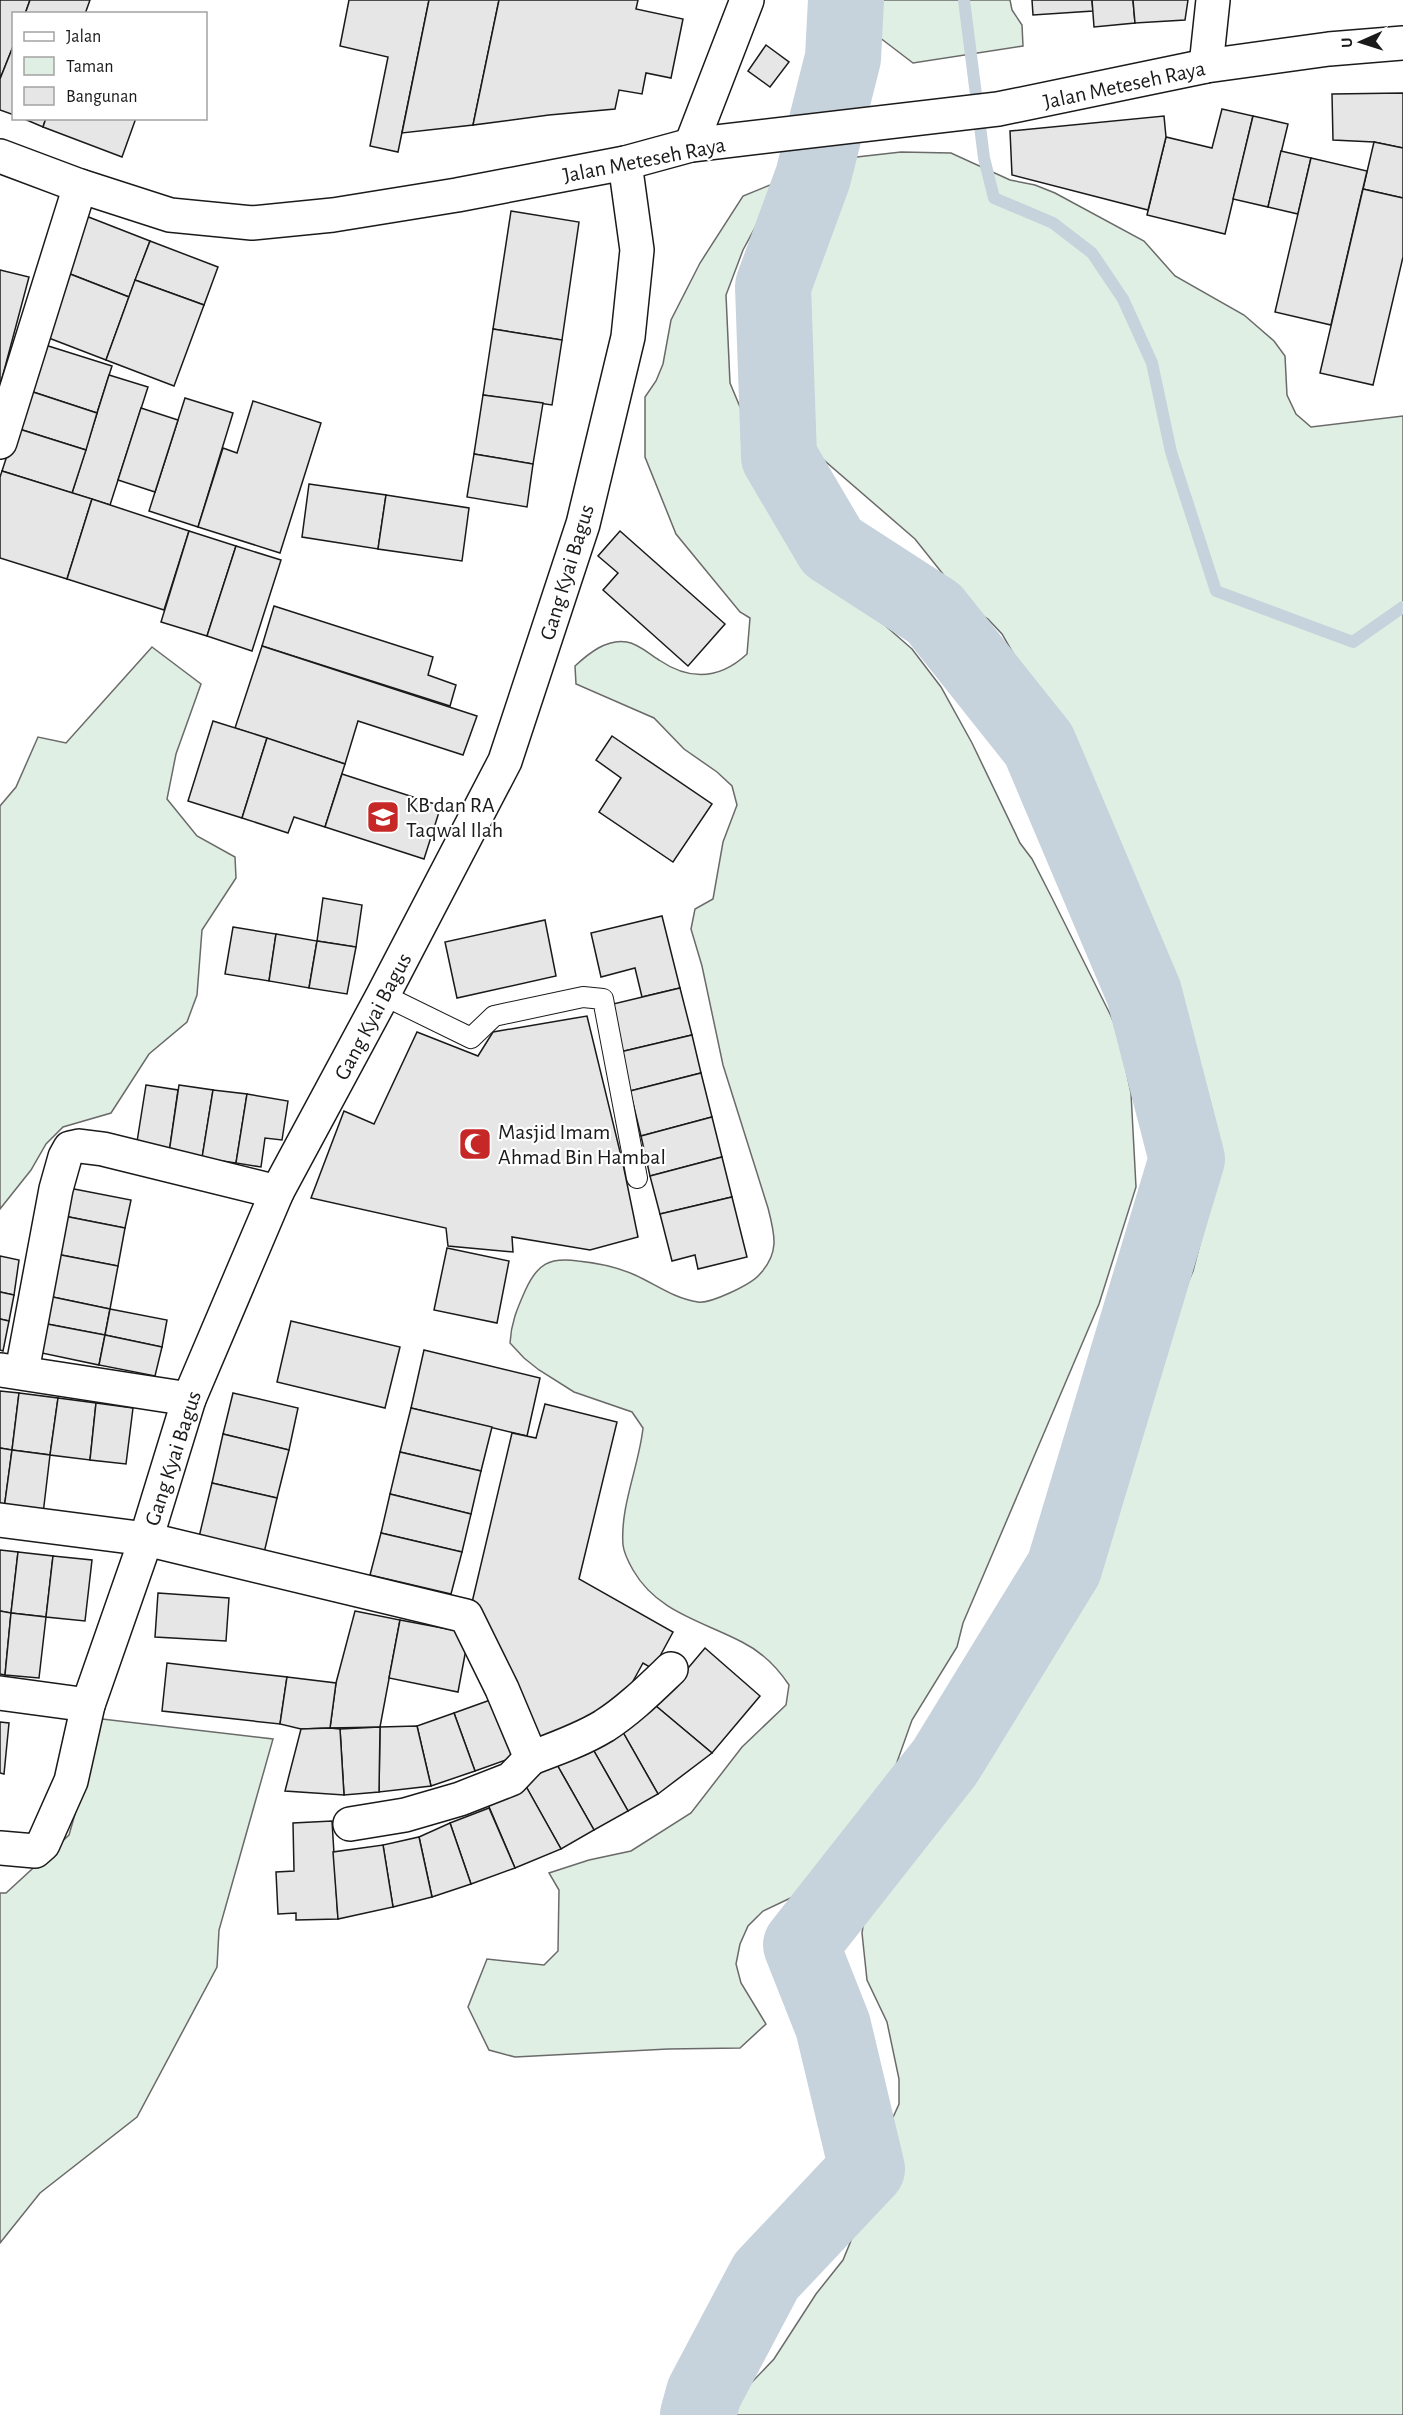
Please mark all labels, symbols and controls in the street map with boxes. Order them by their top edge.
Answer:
legend [12,12,207,120]
north arrow [1331,12,1391,72]
text: Jalan [66,28,101,46]
text: U [1339,37,1355,48]
street label: Jalan Meteseh Raya [1041,57,1207,113]
text: Taman [66,58,114,76]
text: Bangunan [66,88,138,106]
street label: Jalan Meteseh Raya [561,133,727,187]
street label: Gang Kyai Bagus [536,502,598,643]
place label: KB dan RA Taqwal Ilah [406,794,503,841]
school or university icon: KB dan RA Taqwal Ilah [365,799,401,835]
street label: Gang Kyai Bagus [330,949,416,1084]
place label: Masjid Imam Ahmad Bin Hambal [498,1121,666,1168]
mosque icon: Masjid Imam Ahmad Bin Hambal [457,1126,493,1162]
street label: Gang Kyai Bagus [141,1388,205,1528]

